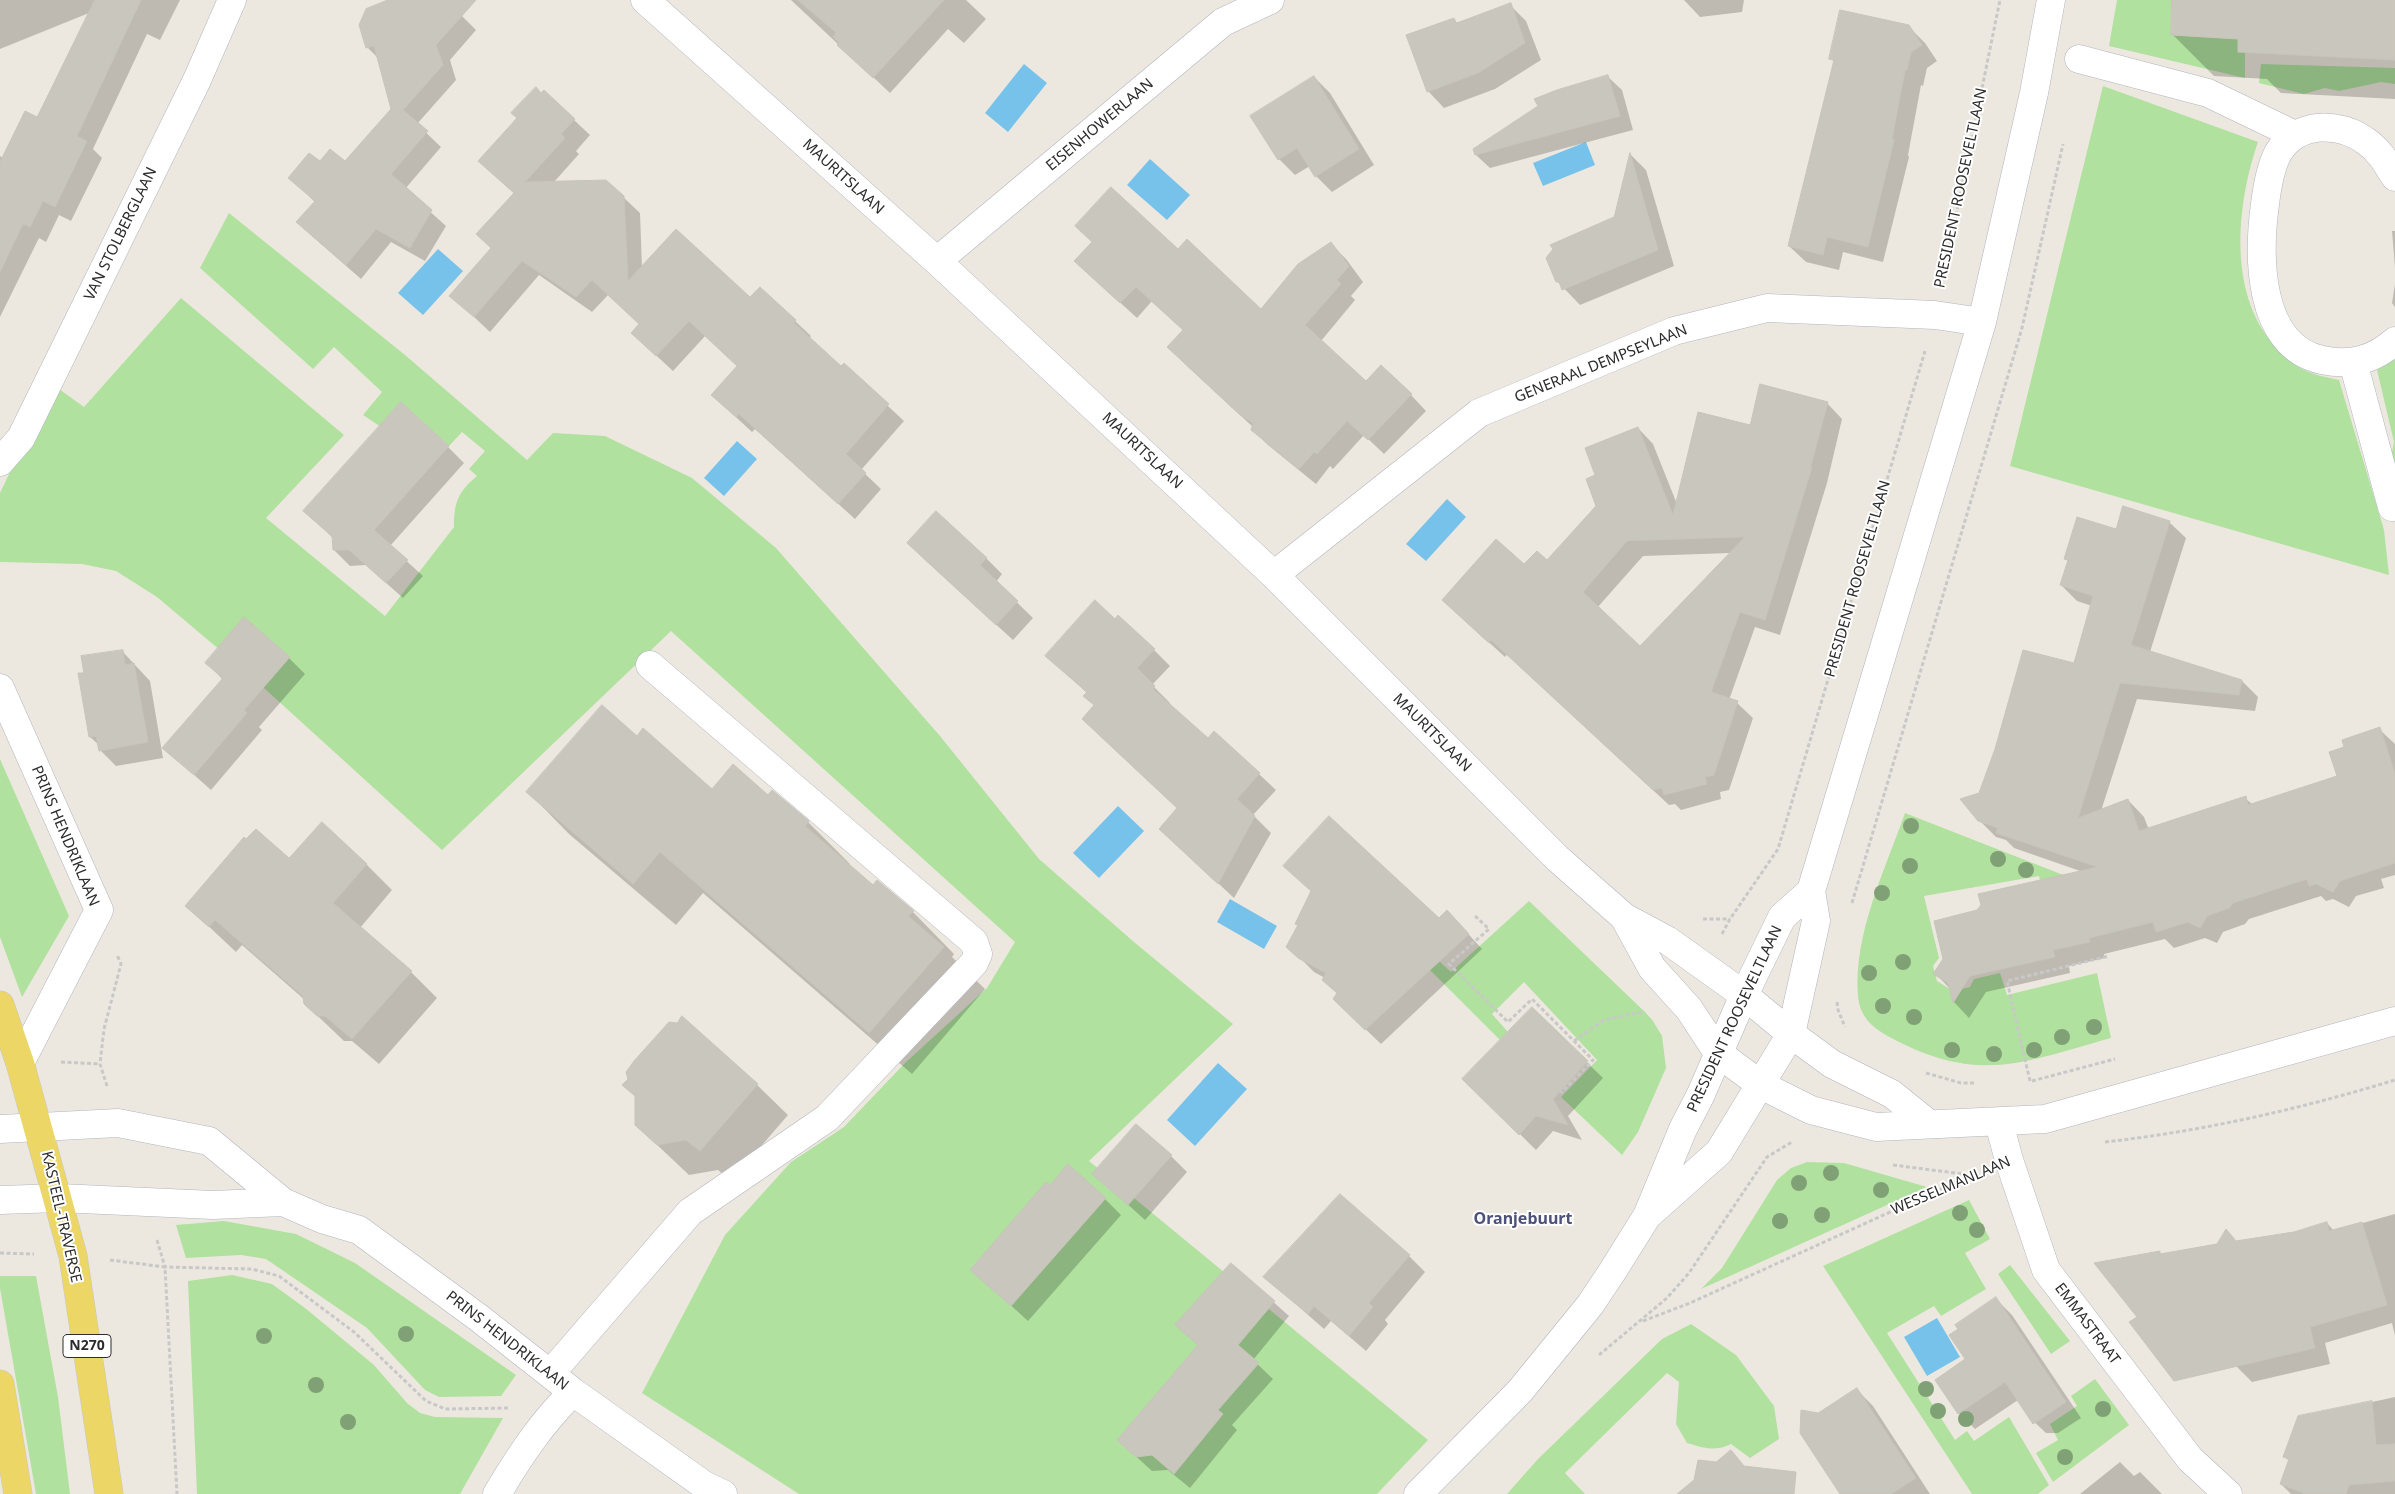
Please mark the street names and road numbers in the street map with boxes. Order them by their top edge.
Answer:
street label: EISENHOWERLAAN [1043,75,1157,175]
street label: PRESIDENT ROOSEVELTLAAN [1931,86,1991,290]
street label: MAURITSLAAN [798,136,888,218]
street label: VAN STOLBERGLAAN [81,164,161,304]
street label: GENERAAL DEMPSEYLAAN [1512,321,1690,407]
street label: MAURITSLAAN [1098,409,1186,493]
street label: PRESIDENT ROOSEVELTLAAN [1821,478,1895,680]
street label: MAURITSLAAN [1389,690,1475,776]
street label: PRINS HENDRIKLAAN [27,763,103,909]
street label: PRESIDENT ROOSEVELTLAAN [1684,923,1786,1115]
street label: KASTEEL-TRAVERSE [37,1150,85,1284]
street label: WESSELMANLAAN [1889,1153,2013,1219]
street label: EMMASTRAAT [2050,1280,2124,1368]
street label: PRINS HENDRIKLAAN [442,1287,572,1395]
road number: N270 [63,1334,111,1358]

